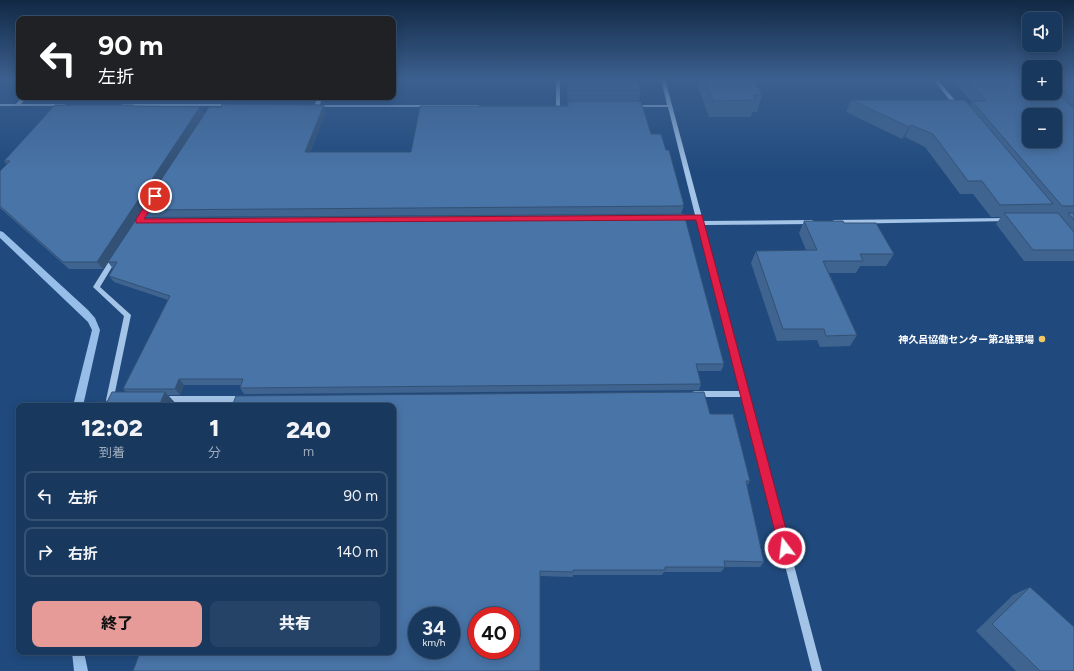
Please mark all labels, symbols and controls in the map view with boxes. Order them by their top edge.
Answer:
map controls [1022,12,1062,148]
button: sound [1022,12,1062,52]
text: 90 m [98,28,163,62]
icon: left [32,32,84,84]
button: + [1022,60,1062,100]
text: 左折 [98,66,134,88]
button: − [1022,108,1062,148]
pin [138,179,172,213]
icon: arrive [144,185,166,207]
place label: 神久呂協働センター第2駐車場 [898,333,1034,346]
marker: 神久呂協働センター第2駐車場 [1037,334,1047,344]
text: 12:02 [81,413,143,442]
text: 1 [209,413,220,442]
text: 240 [286,415,331,444]
text: m [303,444,314,459]
text: 到着 [99,445,125,460]
text: 分 [208,445,221,460]
icon: left [34,485,56,507]
text: 90 m [343,487,378,505]
text: 左折 [68,489,98,507]
position arrow [764,527,806,569]
icon: right [34,541,56,563]
text: 140 m [336,543,378,561]
text: 右折 [68,545,98,563]
button: 終了 [32,601,202,647]
button: 共有 [210,601,380,647]
speed limit sign: 40 [468,607,520,659]
text: 34 [422,616,446,640]
text: km/h [423,636,445,649]

